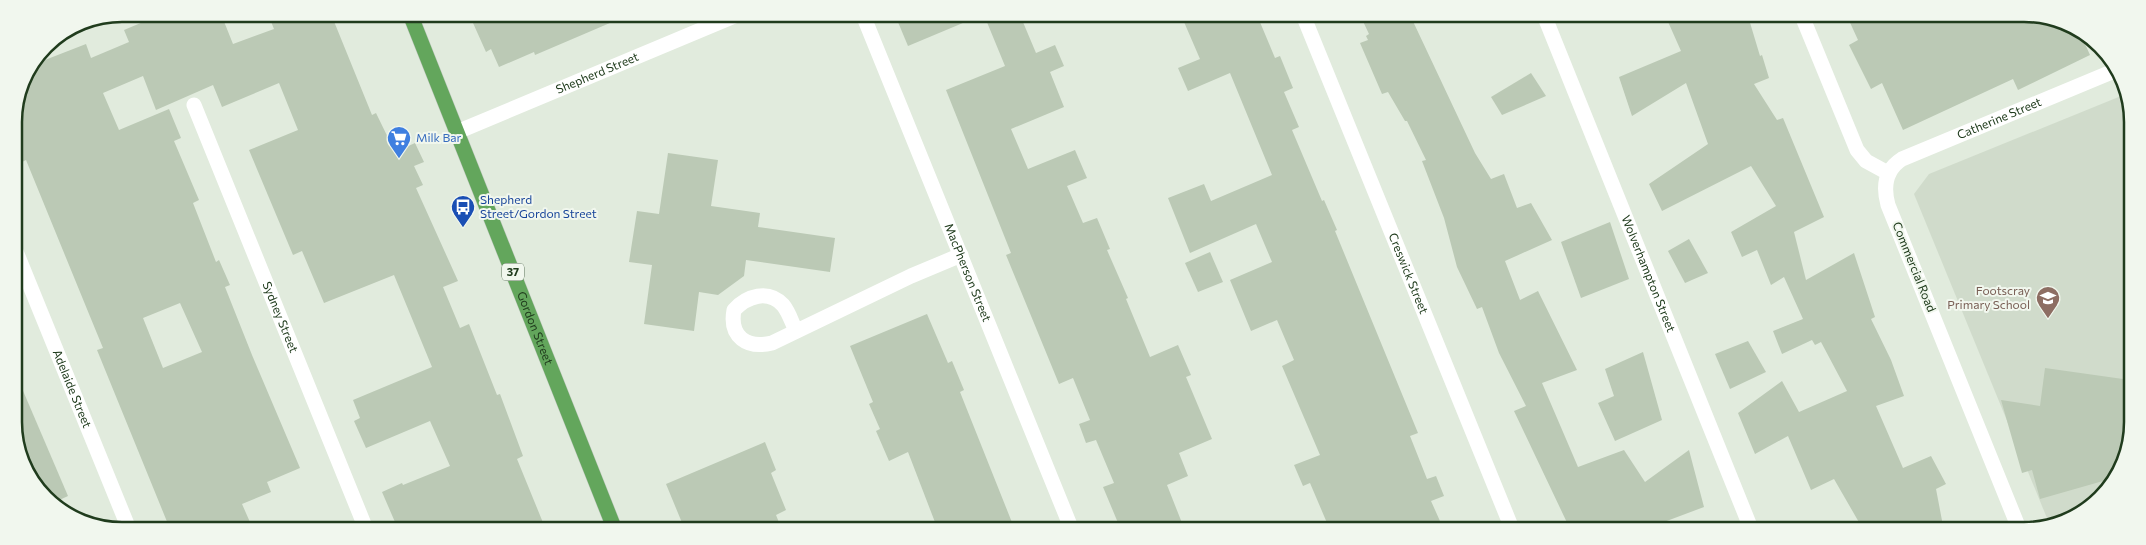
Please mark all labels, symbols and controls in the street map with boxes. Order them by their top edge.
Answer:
street label: Shepherd Street [553,49,640,96]
street label: Catherine Street [1955,94,2043,141]
supermarket icon: Milk Bar [386,125,412,159]
place label: Milk Bar [416,130,461,144]
place label: Shepherd Street/Gordon Street [480,192,597,220]
bus stop icon: Shepherd Street/Gordon Street [450,194,476,228]
street label: Wolverhampton Street [1619,213,1679,334]
street label: Commercial Road [1890,220,1939,314]
street label: MacPherson Street [942,221,995,323]
street label: Creswick Street [1386,231,1432,316]
road number: 37 [502,264,524,280]
street label: Sydney Street [260,279,302,354]
place label: Footscray Primary School [1947,283,2030,311]
school or university icon: Footscray Primary School [2035,285,2061,319]
street label: Gordon Street [515,289,557,367]
street label: Adelaide Street [51,347,95,430]

